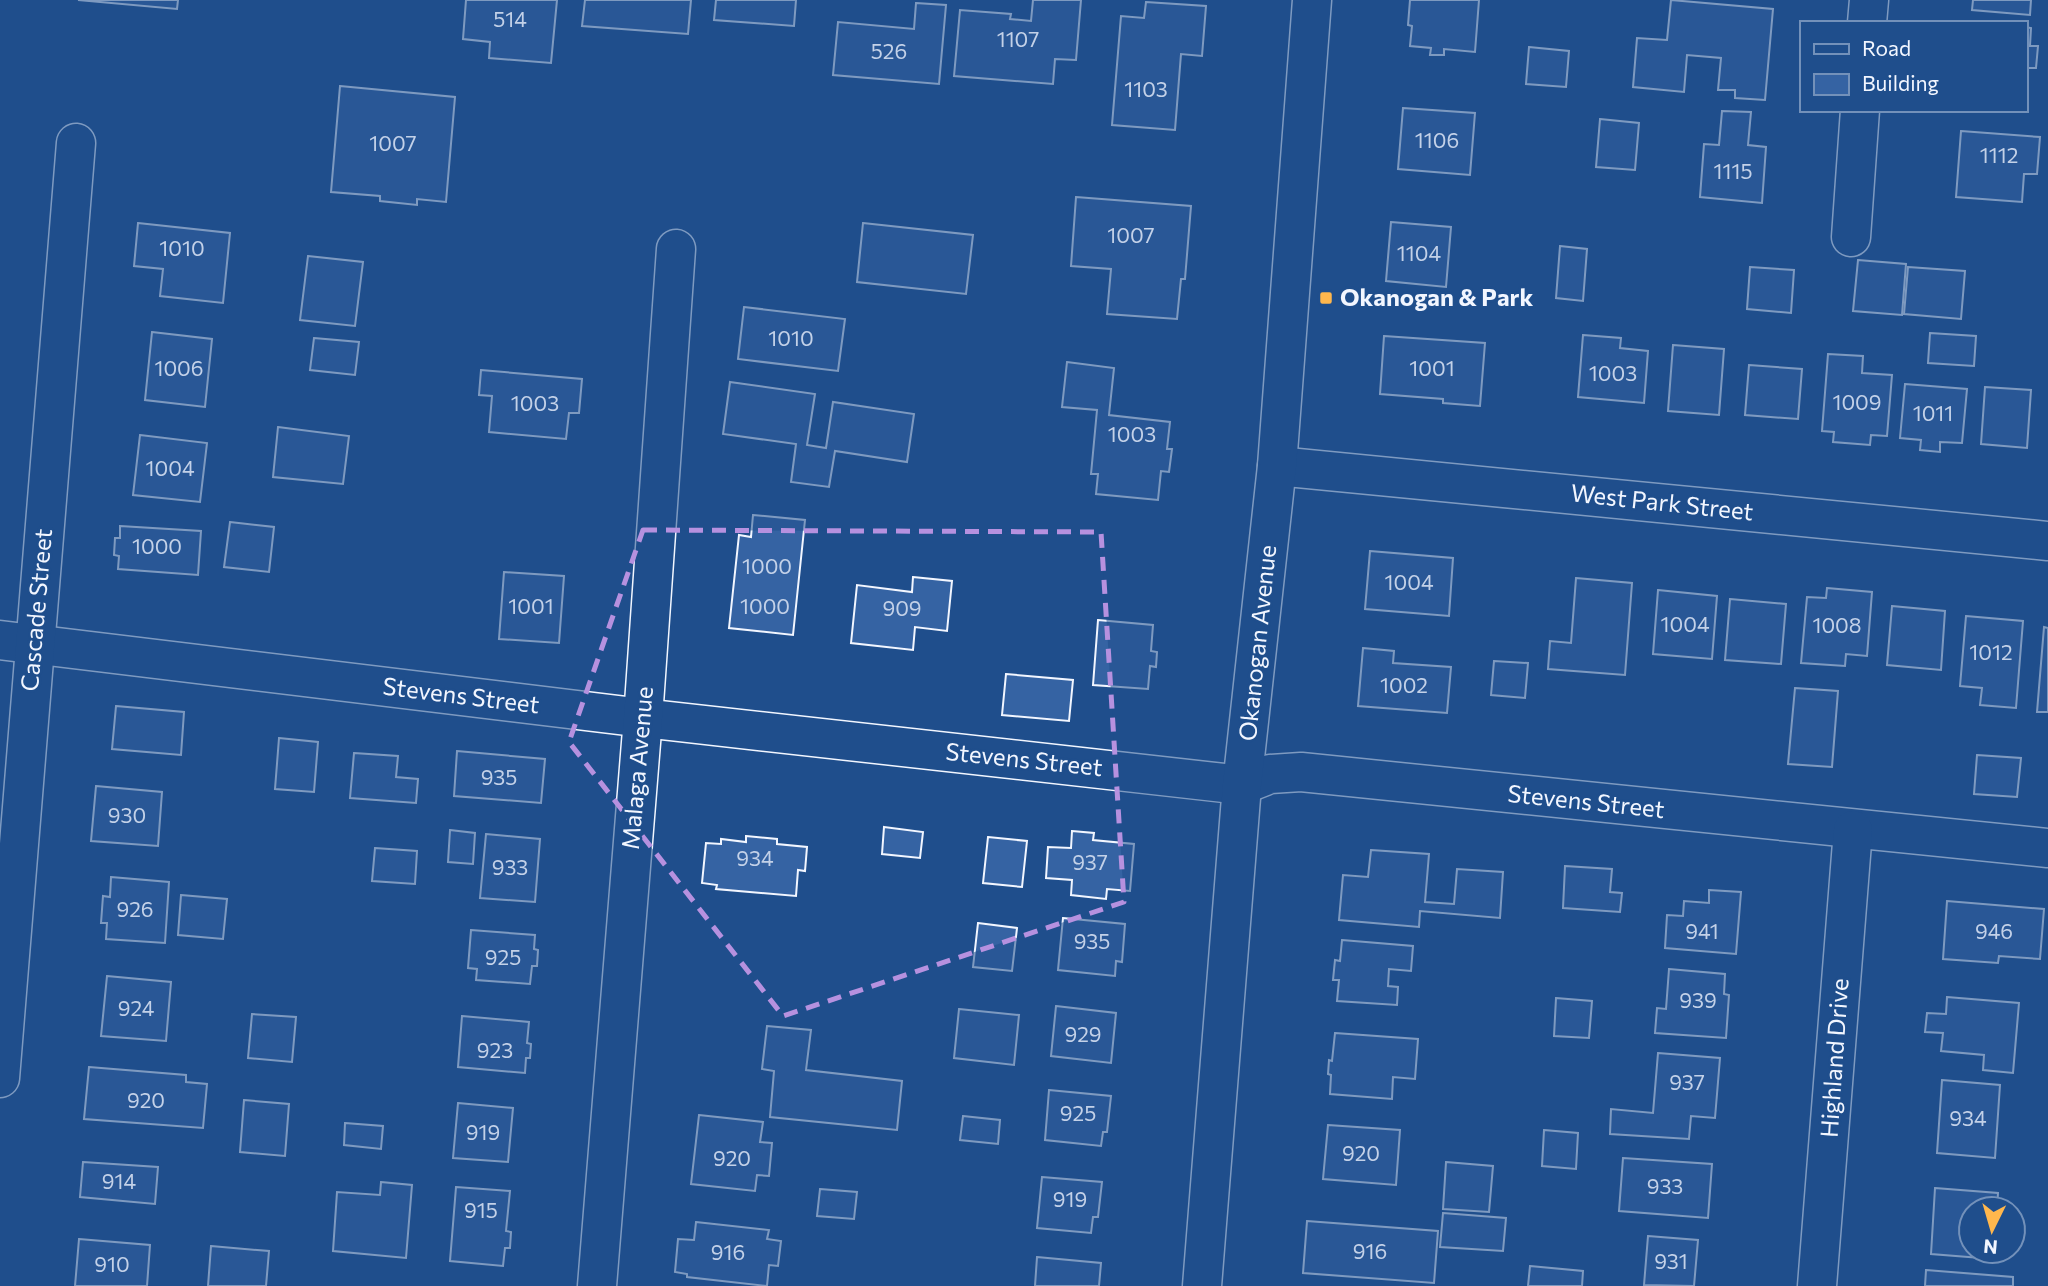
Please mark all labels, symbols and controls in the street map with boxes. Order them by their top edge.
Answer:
house number: 514 [493,6,527,31]
legend [1800,21,2027,112]
house number: 1107 [997,26,1039,51]
text: Road [1862,35,1911,60]
house number: 526 [871,38,907,63]
text: Building [1862,70,1939,95]
house number: 1103 [1124,76,1168,101]
house number: 1106 [1415,127,1459,152]
house number: 1007 [369,130,417,155]
house number: 1112 [1980,142,2018,167]
house number: 1115 [1714,158,1753,183]
house number: 1007 [1107,222,1155,247]
house number: 1010 [159,235,205,260]
house number: 1104 [1397,240,1442,265]
place label: Okanogan & Park [1340,282,1533,311]
marker: Okanogan & Park [1318,290,1334,306]
house number: 1010 [768,325,814,350]
house number: 1006 [154,355,204,380]
house number: 1001 [1409,355,1455,380]
house number: 1003 [1589,360,1637,385]
house number: 1009 [1832,389,1882,414]
house number: 1003 [511,390,559,415]
house number: 1011 [1913,400,1953,425]
house number: 1003 [1108,421,1156,446]
house number: 1004 [146,455,195,480]
street label: West Park Street [1569,478,1755,526]
street label: Cascade Street [14,527,57,692]
house number: 1000 [132,533,182,558]
street label: Okanogan Avenue [1232,543,1281,742]
house number: 1000 [742,553,792,578]
house number: 1004 [1385,569,1434,594]
house number: 1001 [508,593,554,618]
house number: 1000 [740,593,790,618]
house number: 909 [882,595,922,620]
house number: 1004 [1661,611,1710,636]
house number: 1008 [1812,612,1862,637]
house number: 1012 [1969,639,2013,664]
street label: Stevens Street [381,671,541,719]
house number: 1002 [1380,672,1428,697]
street label: Malaga Avenue [615,685,658,851]
street label: Stevens Street [944,736,1104,781]
house number: 935 [481,764,517,789]
street label: Stevens Street [1506,778,1666,823]
house number: 930 [108,802,146,827]
house number: 934 [736,845,774,870]
house number: 937 [1072,849,1108,874]
house number: 933 [492,854,528,879]
house number: 926 [116,896,154,921]
house number: 941 [1685,918,1719,943]
house number: 946 [1975,918,2013,943]
house number: 935 [1074,928,1110,953]
house number: 925 [485,944,521,969]
street label: Highland Drive [1813,977,1854,1139]
house number: 939 [1679,987,1717,1012]
house number: 924 [118,995,155,1020]
house number: 929 [1064,1021,1102,1046]
house number: 923 [477,1037,513,1062]
house number: 937 [1669,1069,1705,1094]
house number: 920 [127,1087,165,1112]
house number: 925 [1060,1100,1096,1125]
house number: 934 [1949,1105,1987,1130]
house number: 919 [466,1119,500,1144]
house number: 920 [1342,1140,1380,1165]
house number: 920 [713,1145,751,1170]
house number: 914 [102,1168,137,1193]
house number: 933 [1647,1173,1683,1198]
house number: 919 [1053,1186,1087,1211]
north arrow [1957,1195,2027,1265]
house number: 915 [464,1197,498,1222]
text: N [1982,1235,1999,1260]
house number: 916 [1353,1238,1387,1263]
house number: 916 [711,1239,745,1264]
house number: 931 [1654,1248,1688,1273]
house number: 910 [94,1251,130,1276]

